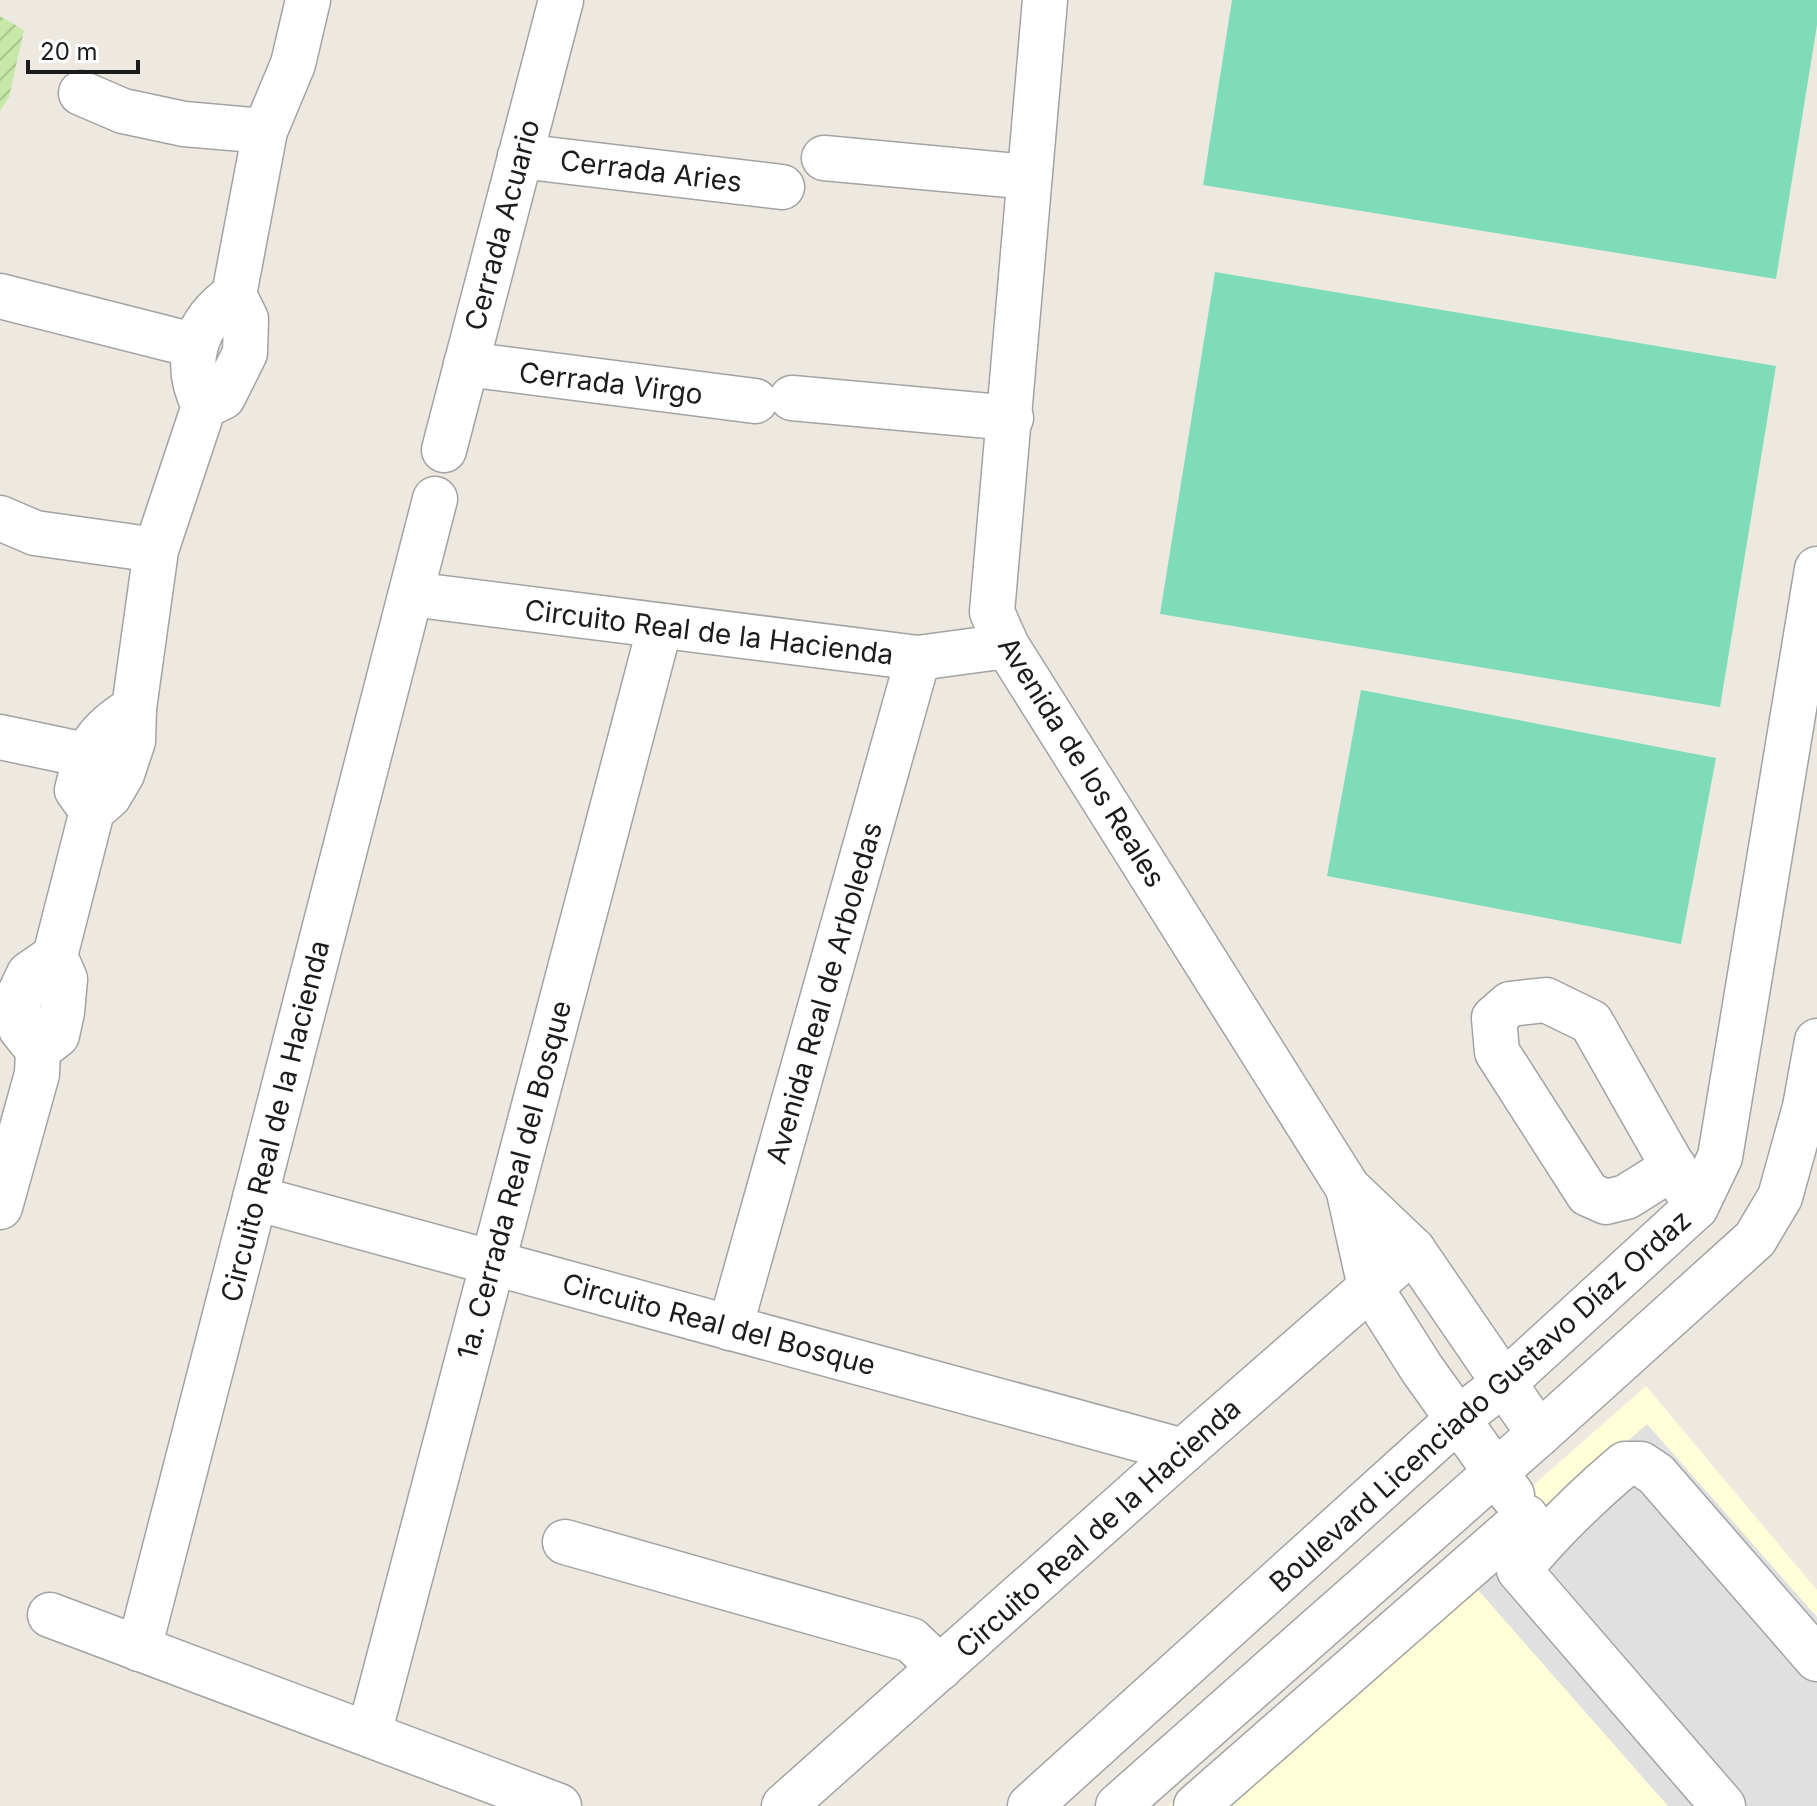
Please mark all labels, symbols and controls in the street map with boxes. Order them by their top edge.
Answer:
scale bar [28,24,138,74]
text: 20 m [40,37,98,66]
street label: Cerrada Acuario [458,116,546,334]
street label: Cerrada Aries [558,143,744,199]
street label: Cerrada Virgo [517,355,705,411]
street label: Circuito Real de la Hacienda [523,592,895,672]
street label: Avenida de los Reales [991,631,1173,893]
street label: Avenida Real de Arboledas [759,818,889,1168]
street label: Circuito Real de la Hacienda [214,937,336,1305]
street label: 1a. Cerrada Real del Bosque [450,997,578,1363]
street label: Boulevard Licenciado Gustavo Díaz Ordaz [1262,1203,1698,1599]
street label: Circuito Real del Bosque [559,1266,879,1382]
street label: Circuito Real de la Hacienda [949,1391,1247,1665]

